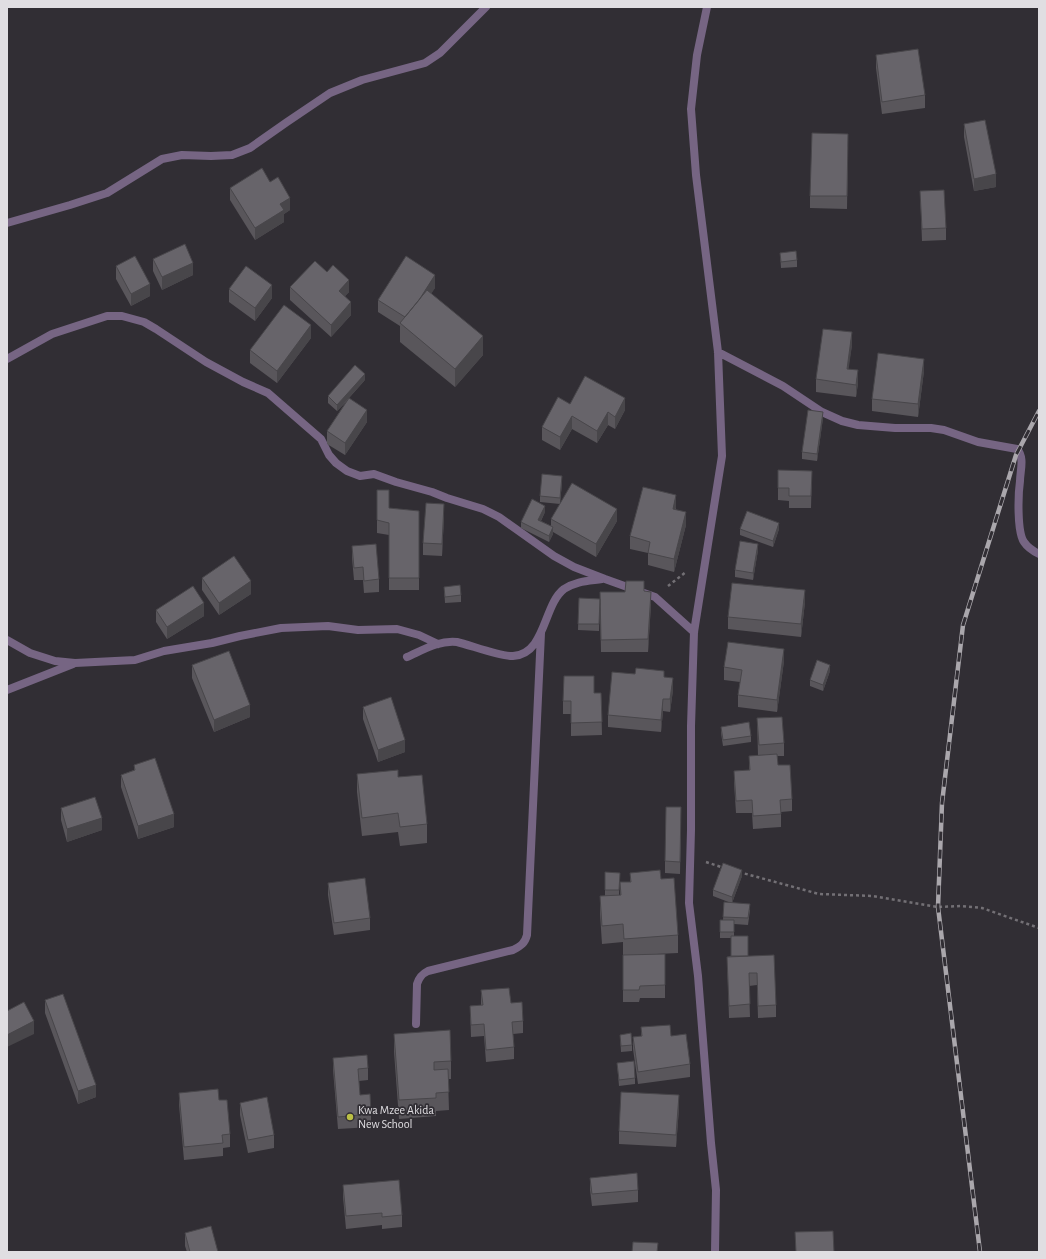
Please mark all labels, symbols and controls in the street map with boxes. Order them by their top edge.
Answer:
place label: Kwa Mzee Akida New School [358,1104,434,1130]
marker: Kwa Mzee Akida New School [345,1112,355,1122]

